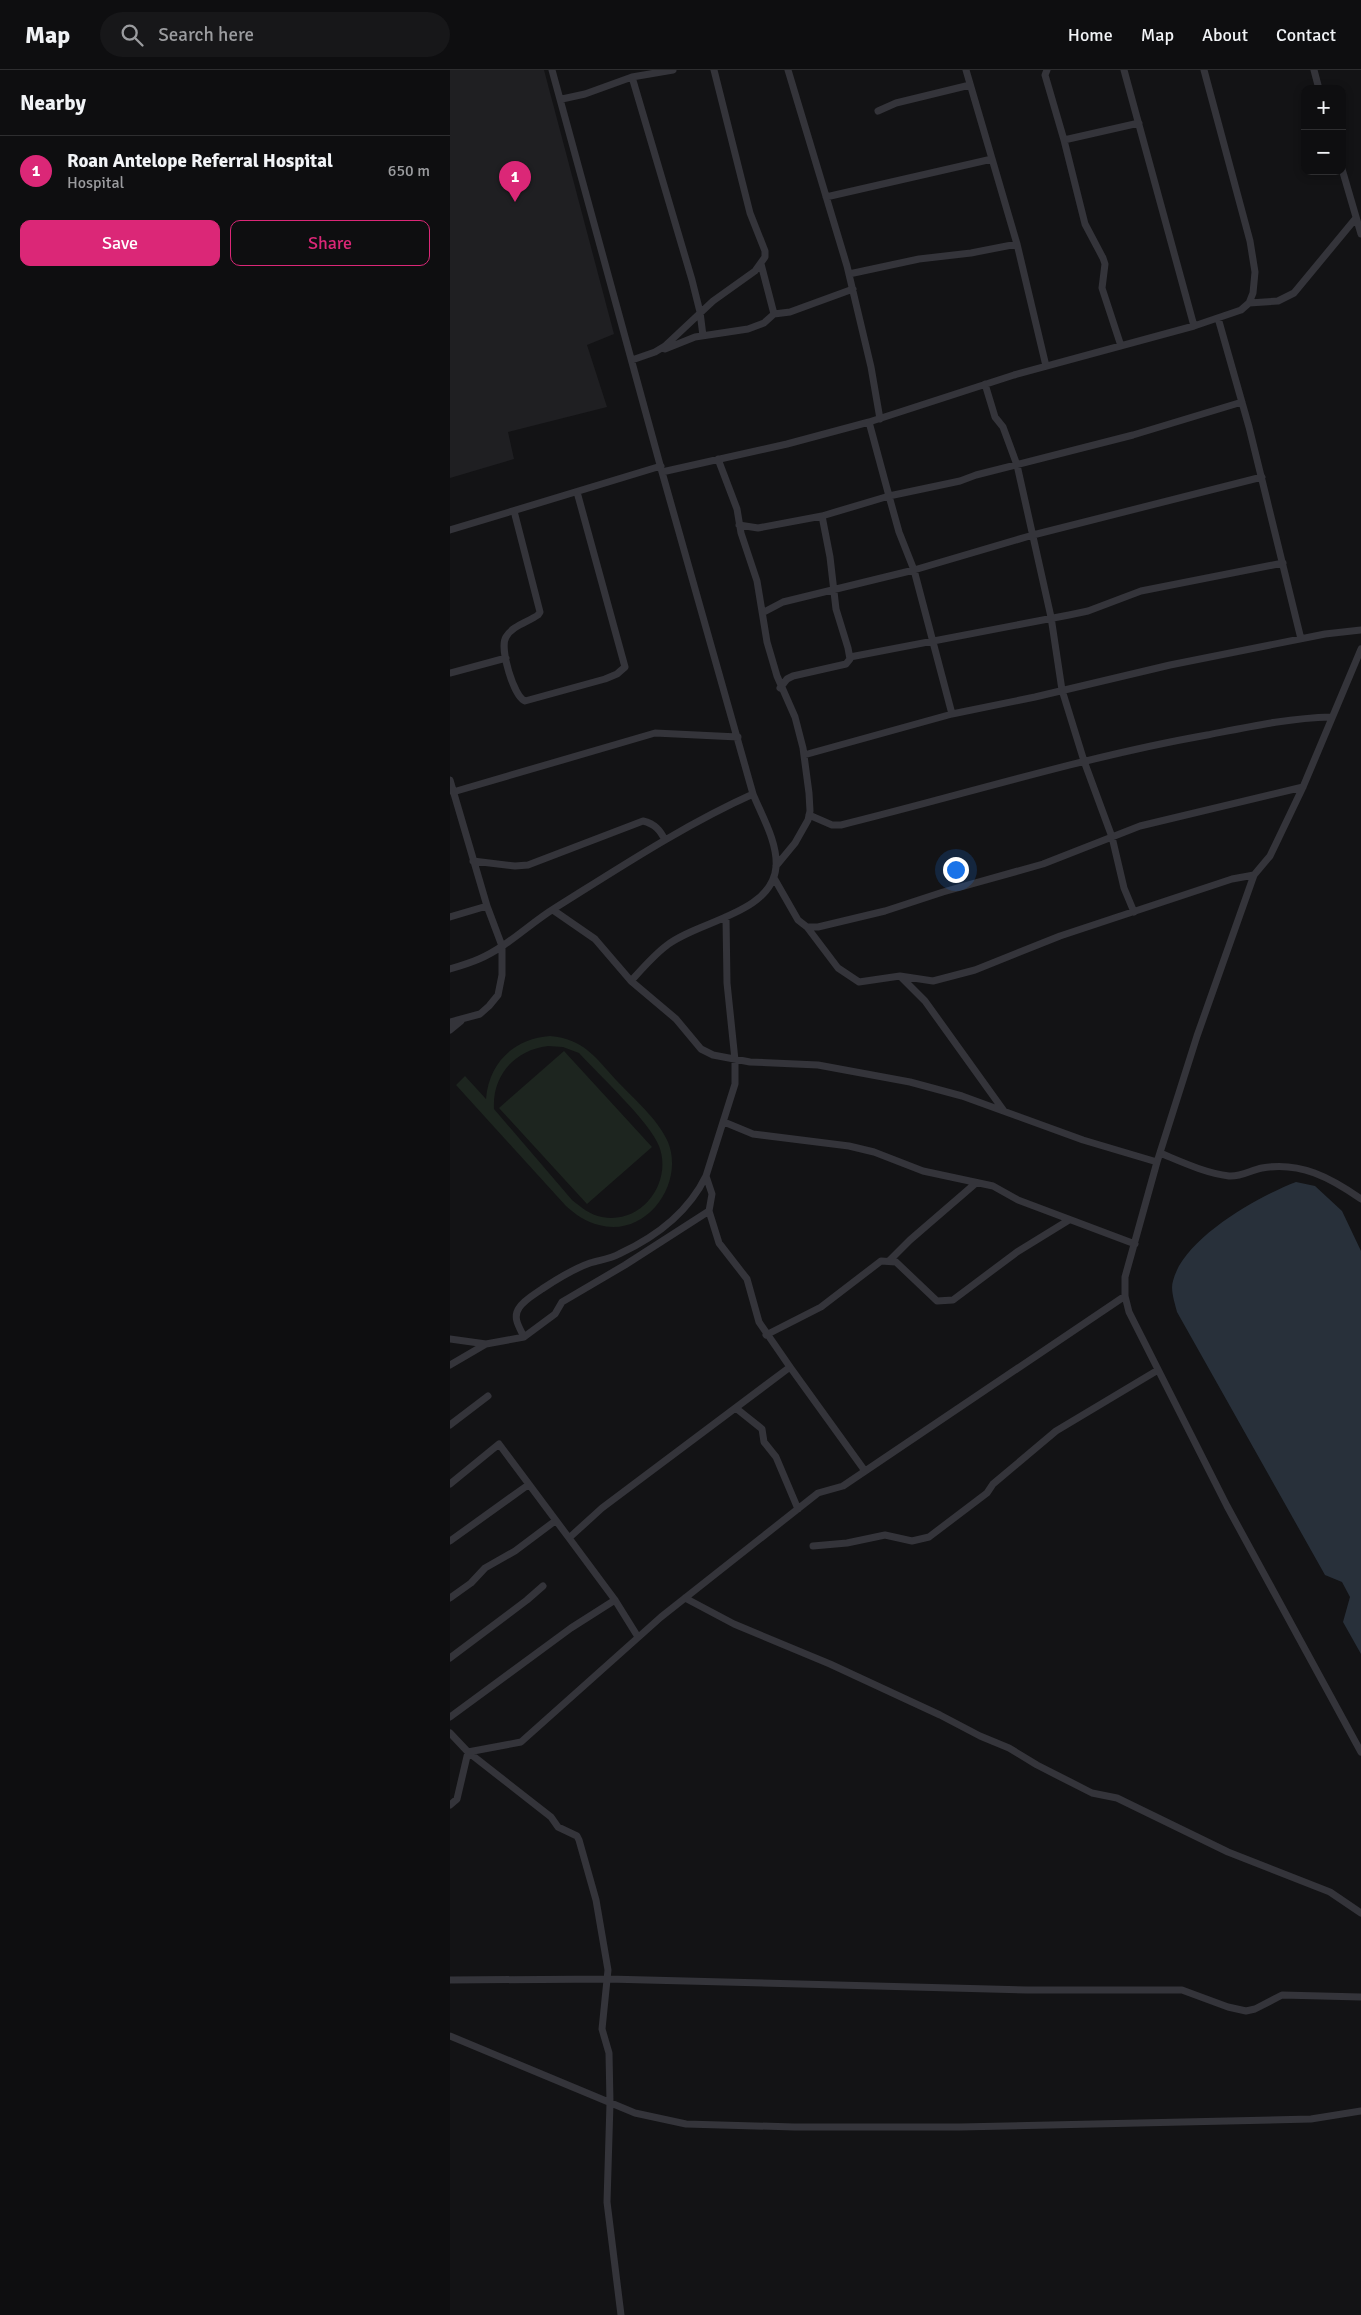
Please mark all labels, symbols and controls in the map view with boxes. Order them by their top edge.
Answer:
search box [100,12,450,57]
text: Map [25,20,70,50]
icon: search [118,21,146,49]
text: Search here [158,23,254,47]
text: Home [1068,24,1113,46]
text: Map [1141,24,1174,46]
text: About [1202,24,1248,46]
text: Contact [1276,24,1336,46]
map controls [1301,85,1346,175]
button: + [1301,85,1346,130]
text: Nearby [20,90,86,116]
button: − [1301,130,1346,175]
text: Roan Antelope Referral Hospital [67,149,333,173]
text: 1 [32,161,40,181]
text: 650 m [388,161,430,181]
pin: 1 [499,161,531,202]
text: Hospital [67,173,124,193]
button: Save [20,220,220,266]
button: Share [230,220,430,266]
your location [943,857,969,883]

